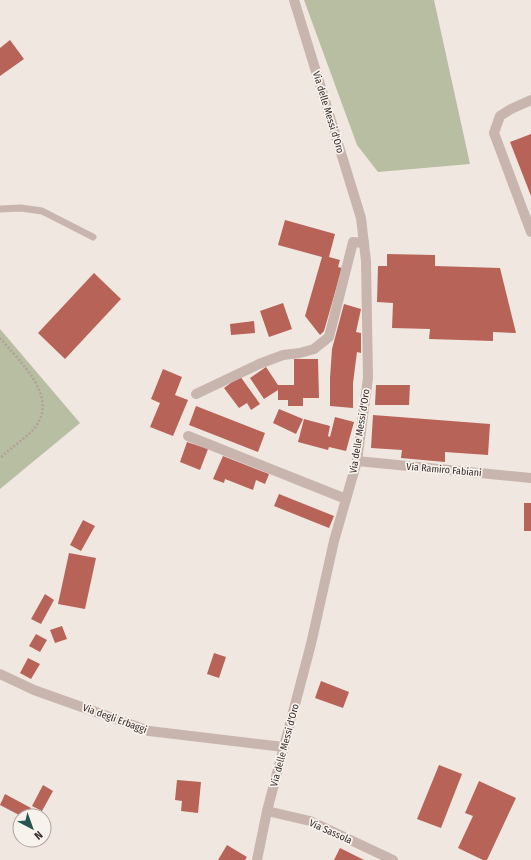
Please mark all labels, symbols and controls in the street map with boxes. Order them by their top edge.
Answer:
street label: Via delle Messi d'Oro [310,70,346,155]
street label: Via delle Messi d'Oro [347,388,373,474]
street label: Via Ramiro Fabiani [406,461,482,479]
street label: Via degli Erbaggi [81,702,148,736]
street label: Via delle Messi d'Oro [268,703,302,788]
north arrow [12,808,52,848]
street label: Via Sassola [307,817,354,847]
text: N [31,828,45,842]

